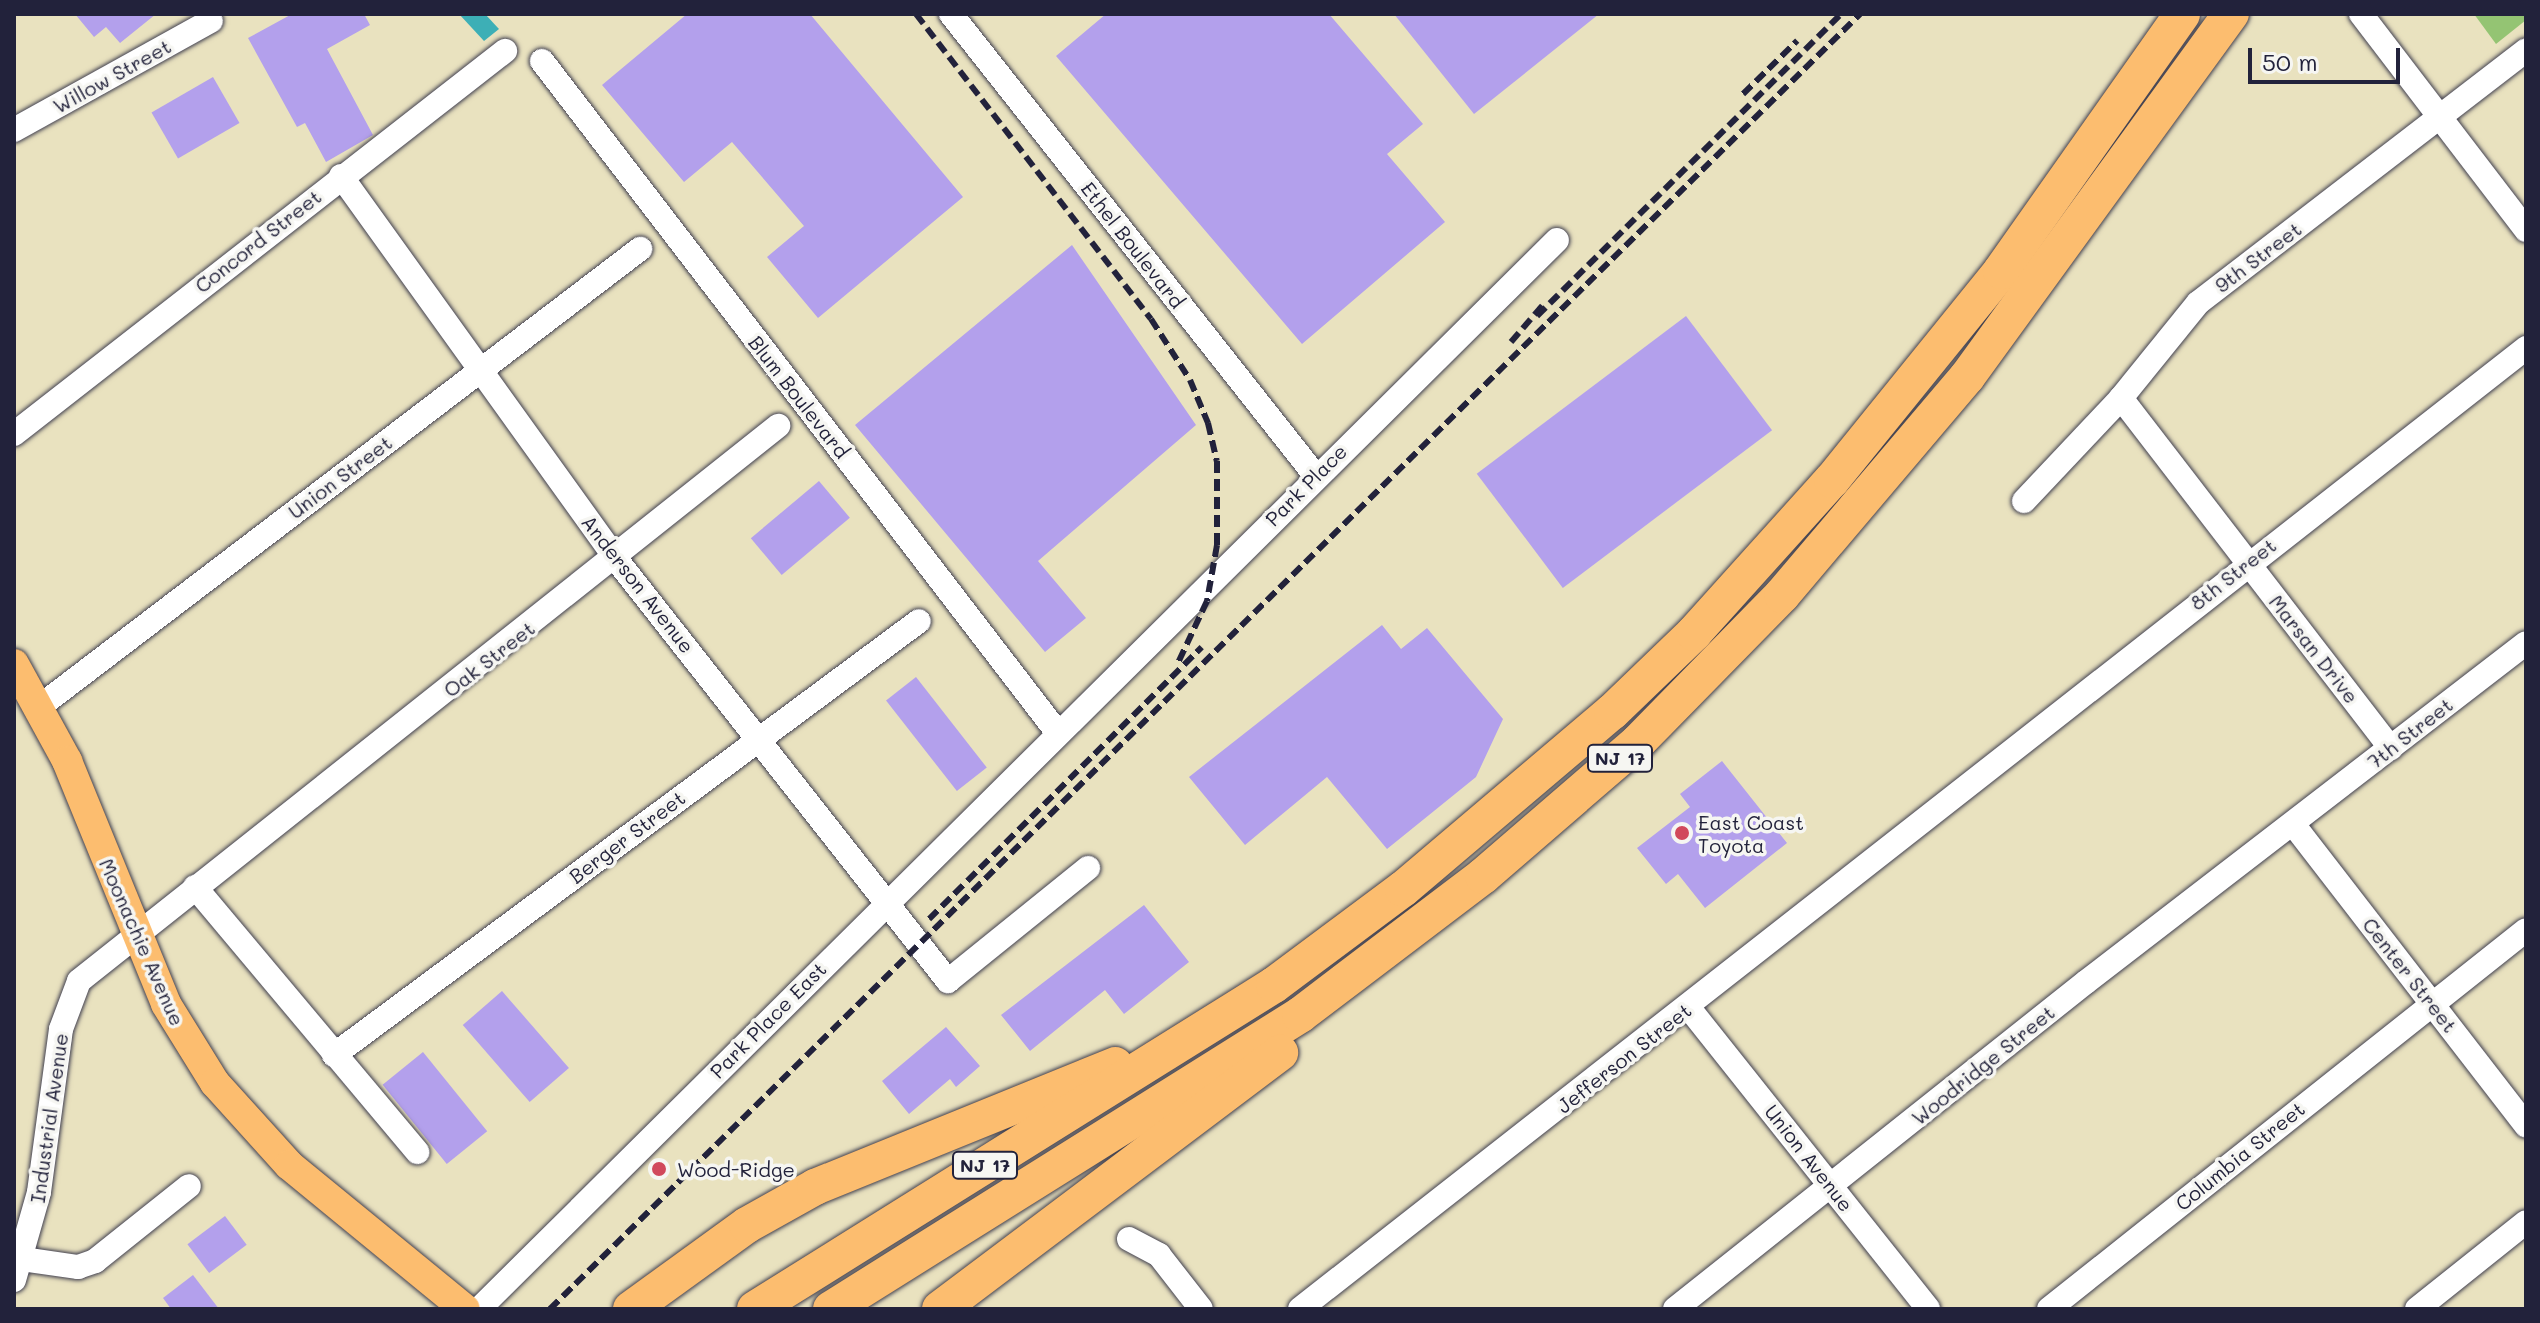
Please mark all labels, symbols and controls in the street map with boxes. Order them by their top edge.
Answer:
scale bar [2252,32,2404,82]
street label: Willow Street [49,34,175,118]
text: 50 m [2262,46,2318,77]
street label: Ethel Boulevard [1076,177,1190,313]
street label: Concord Street [190,184,326,298]
street label: 9th Street [2210,217,2306,297]
street label: Blum Boulevard [744,331,854,463]
street label: Union Street [283,430,397,524]
street label: Park Place [1260,439,1352,531]
street label: Anderson Avenue [577,510,699,658]
street label: 8th Street [2185,533,2281,615]
street label: Marsan Drive [2264,590,2364,708]
street label: Oak Street [439,616,539,702]
street label: 7th Street [2363,692,2457,774]
road number: NJ 17 [1586,744,1654,772]
street label: Berger Street [564,786,690,888]
place label: East Coast Toyota [1698,810,1804,857]
marker: East Coast Toyota [1673,824,1691,842]
street label: Moonachie Avenue [94,855,190,1029]
street label: Center Street [2358,913,2462,1037]
street label: Park Place East [705,957,831,1083]
street label: Jefferson Street [1552,998,1696,1118]
street label: Woodridge Street [1907,1000,2059,1130]
street label: Industrial Avenue [25,1032,73,1204]
street label: Columbia Street [2171,1097,2309,1215]
street label: Union Avenue [1760,1100,1858,1216]
road number: NJ 17 [951,1151,1019,1179]
place label: Wood-Ridge [677,1157,795,1181]
marker: Wood-Ridge [648,1158,670,1180]

